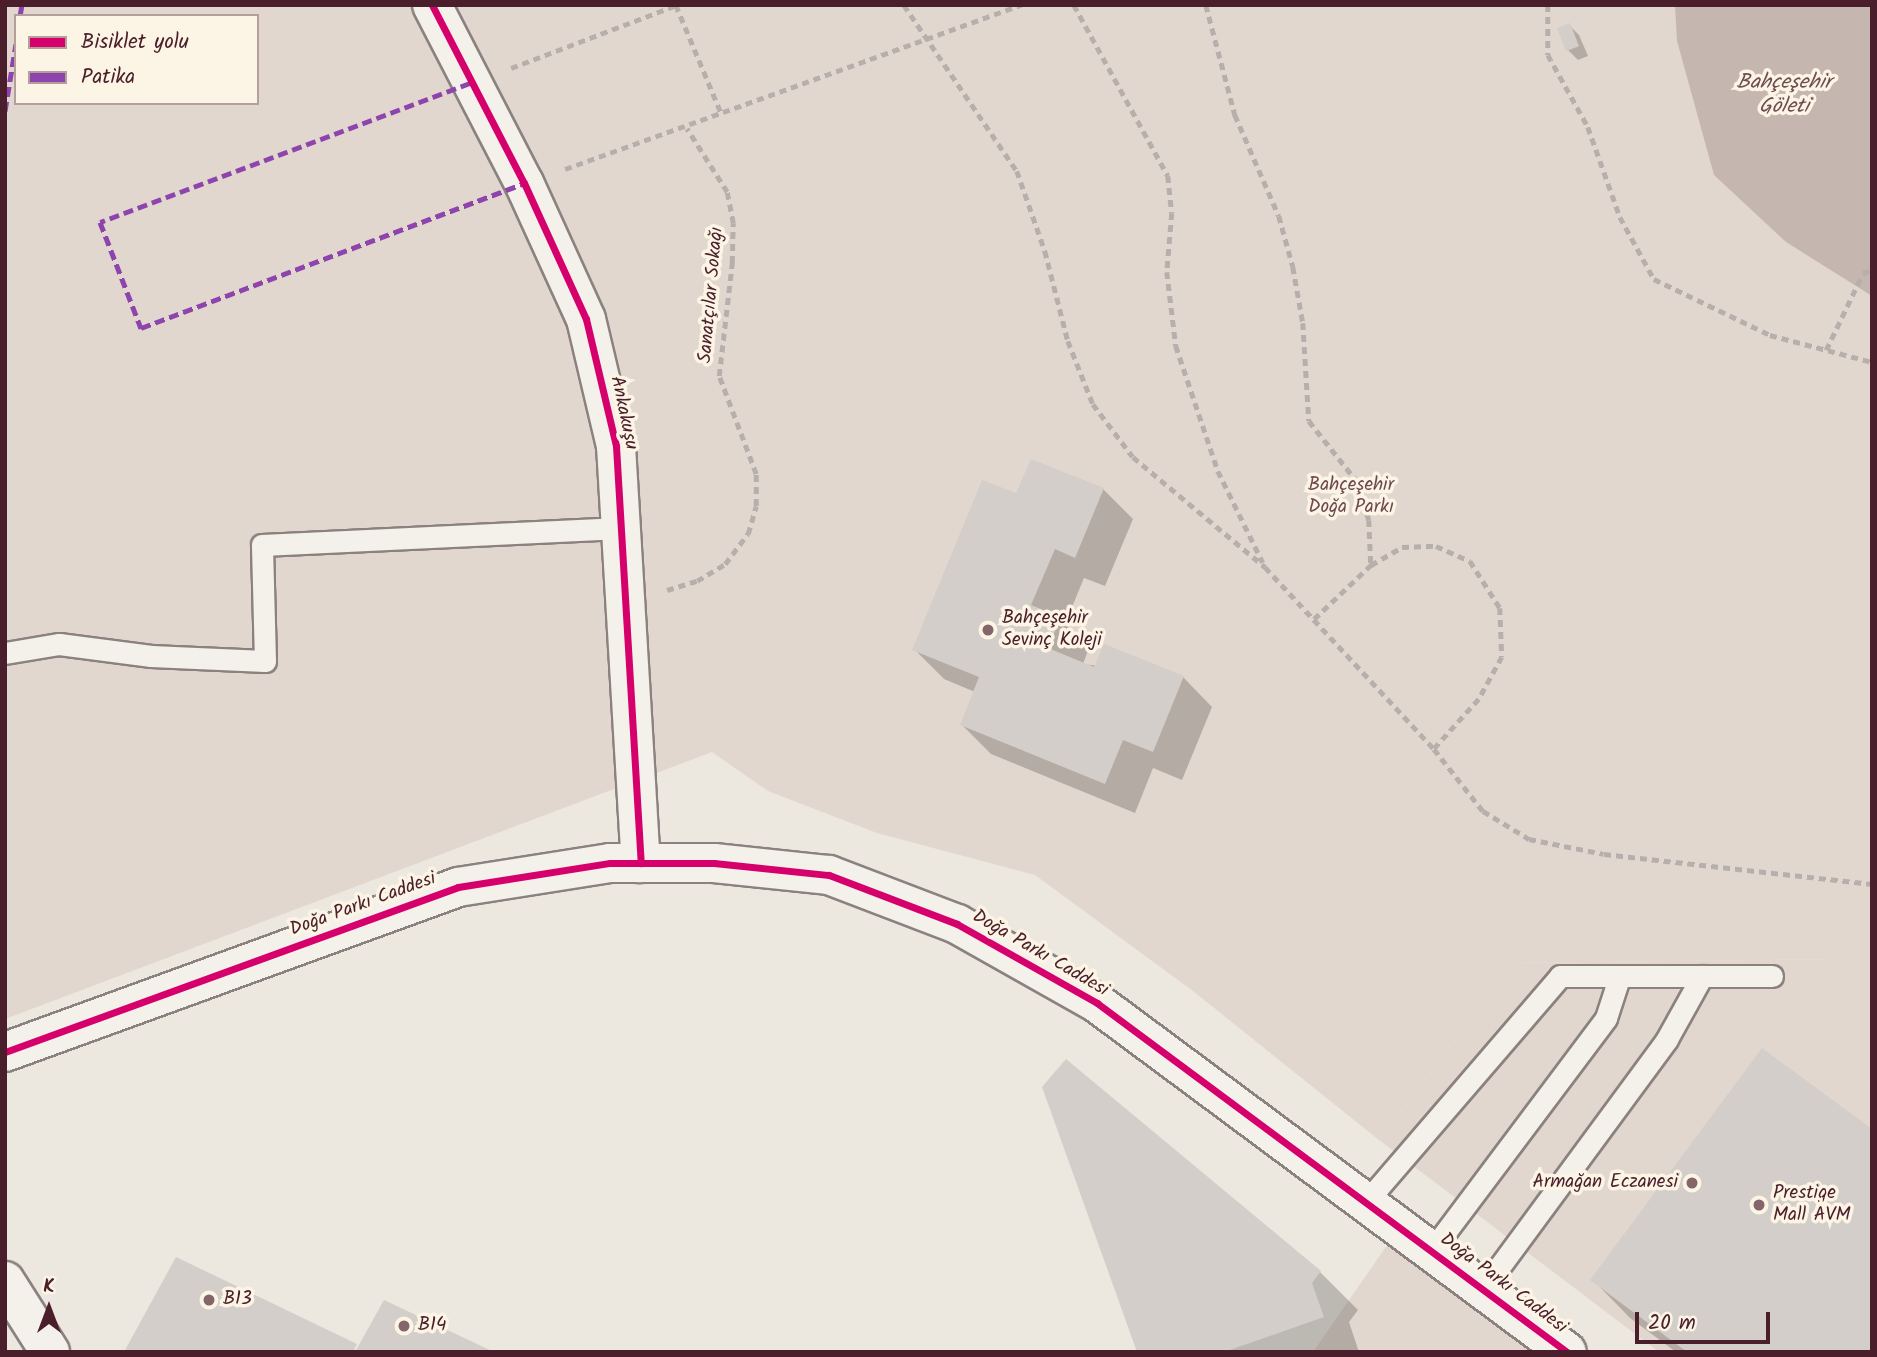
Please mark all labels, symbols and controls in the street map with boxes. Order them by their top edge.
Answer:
legend [14,14,259,105]
text: Bisiklet yolu [81,26,189,59]
text: Patika [81,61,135,94]
water label: Bahçeşehir Göleti [1737,70,1831,120]
street label: Sanatçılar Sokağı [695,226,729,364]
street label: Ankakuşu [604,374,642,452]
park label: Bahçeşehir Doğa Parkı [1308,475,1394,519]
place label: Bahçeşehir Sevinç Koleji [1002,608,1102,652]
marker: Bahçeşehir Sevinç Koleji [980,622,996,638]
street label: Doğa Parkı Caddesi [287,868,439,942]
street label: Doğa Parkı Caddesi [968,906,1112,1002]
place label: Armağan Eczanesi [1532,1172,1678,1194]
marker: Armağan Eczanesi [1684,1175,1700,1191]
place label: Prestige Mall AVM [1773,1183,1850,1227]
marker: Prestige Mall AVM [1751,1197,1767,1213]
street label: Doğa Parkı Caddesi [1435,1229,1571,1339]
text: K [43,1272,55,1302]
north arrow [14,1273,84,1343]
place label: B13 [223,1289,252,1311]
marker: B13 [201,1292,217,1308]
scale bar [1639,1298,1774,1342]
text: 20 m [1648,1307,1696,1340]
place label: B14 [418,1315,447,1337]
marker: B14 [396,1318,412,1334]

